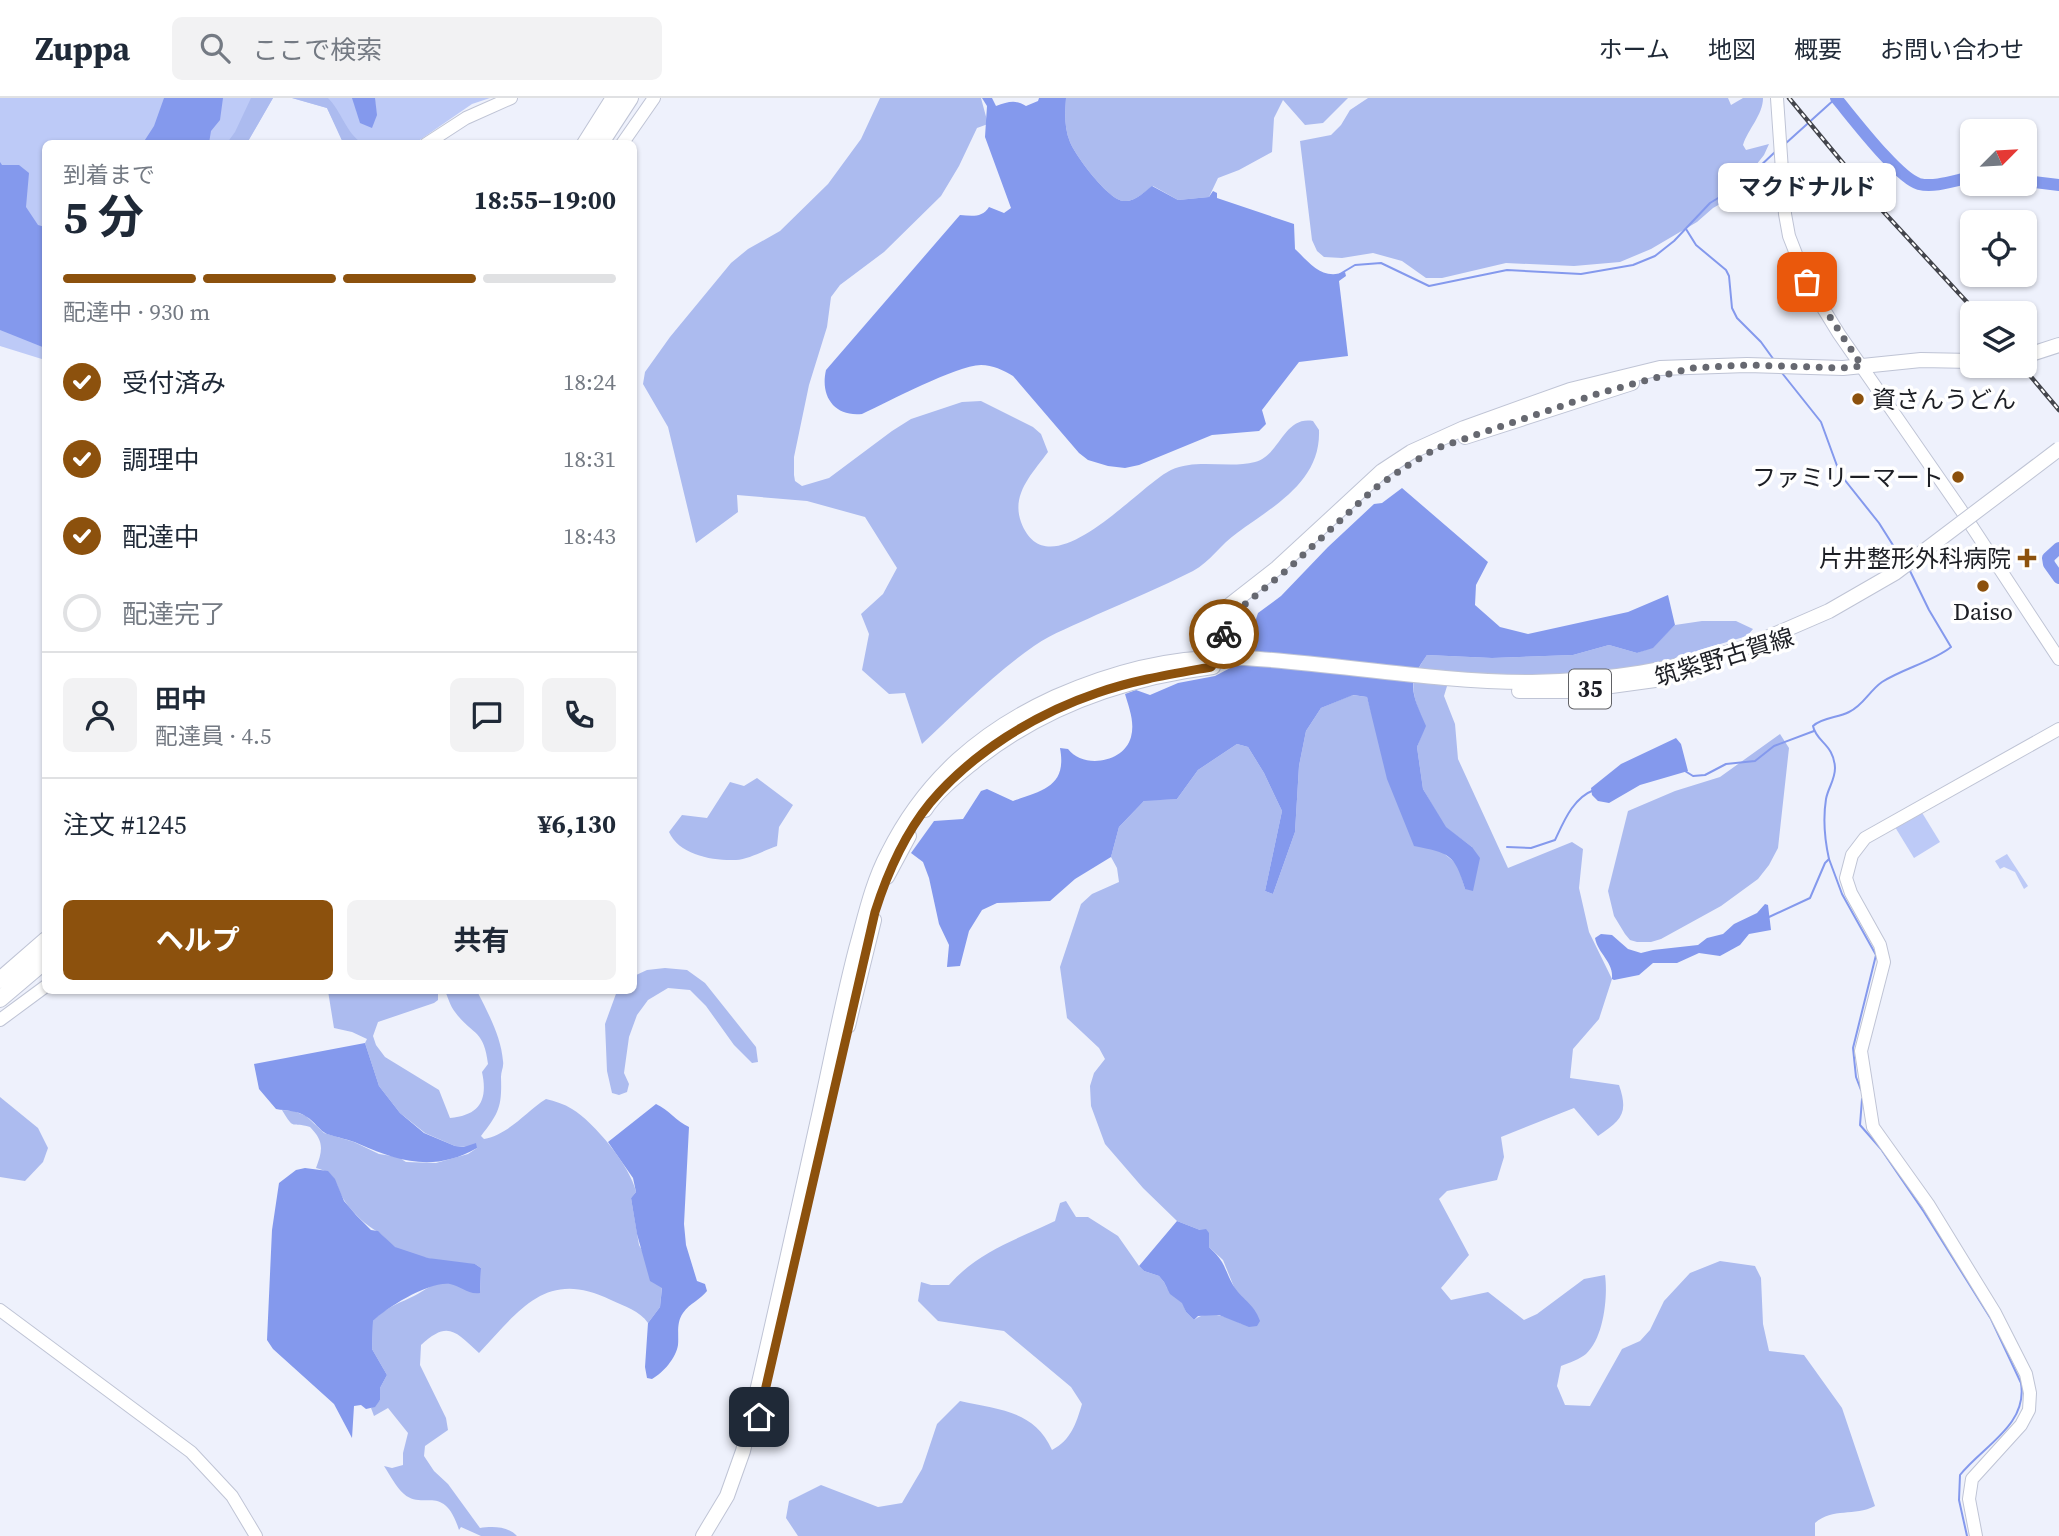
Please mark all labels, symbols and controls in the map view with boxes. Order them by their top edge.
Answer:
search box [172,17,662,80]
text: Zuppa [35,26,130,71]
icon: search [196,29,234,67]
text: ここで検索 [252,32,382,68]
text: ホーム [1599,33,1670,66]
text: 地図 [1708,33,1756,66]
text: 概要 [1794,33,1842,66]
text: お問い合わせ [1880,33,2024,66]
north arrow [1960,119,2037,196]
map controls [1960,119,2037,378]
text: 到着まで [63,159,155,191]
callout: マクドナルド [1718,163,1896,212]
text: マクドナルド [1738,171,1876,203]
text: 18:55–19:00 [474,182,616,218]
text: 5 分 [63,185,144,248]
button: locate [1960,210,2037,287]
pin [1777,252,1837,312]
icon: bag [1788,263,1826,301]
text: 配達中 · 930 m [63,296,210,328]
button: layers [1960,301,2037,378]
icon: check [63,363,101,401]
text: 受付済み [122,365,226,401]
text: 18:24 [563,366,616,398]
place label: 資さんうどん [1872,383,2016,416]
marker: 資さんうどん [1850,391,1866,407]
icon: check [63,440,101,478]
text: 調理中 [122,442,200,478]
text: 18:31 [563,443,616,475]
place label: ファミリーマート [1752,461,1944,494]
marker: ファミリーマート [1950,469,1966,485]
icon: check [63,517,101,555]
text: 配達中 [122,519,200,555]
text: 18:43 [563,520,616,552]
place label: 片井整形外科病院 [1819,542,2011,575]
marker: 片井整形外科病院 [2017,548,2037,568]
marker: Daiso [1975,578,1991,594]
place label: Daiso [1953,595,2013,628]
text: 配達完了 [122,596,226,632]
courier [1189,599,1259,669]
icon: bike [1205,615,1243,653]
street label: 筑紫野古賀線 [1650,620,1798,694]
road number: 35 [1569,670,1611,708]
button: person [63,678,137,752]
button: chat [450,678,524,752]
button: phone [542,678,616,752]
text: 田中 [155,681,207,717]
text: 配達員 · 4.5 [155,720,272,752]
text: ¥6,130 [538,806,616,842]
text: 注文 #1245 [63,807,187,843]
button: ヘルプ [63,900,333,980]
button: 共有 [347,900,616,980]
pin [729,1387,789,1447]
icon: home [740,1398,778,1436]

